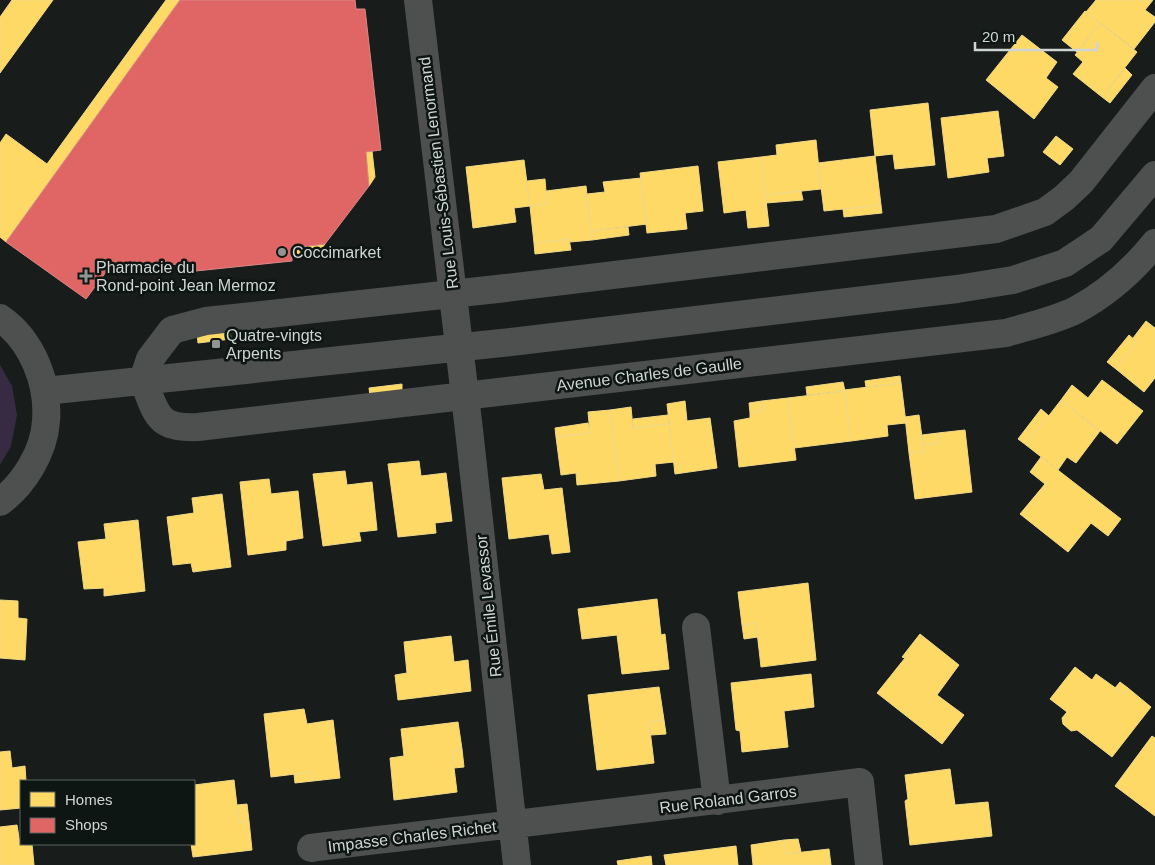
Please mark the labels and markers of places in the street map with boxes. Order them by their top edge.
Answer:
place label: Coccimarket [292,244,381,261]
marker: Coccimarket [276,246,288,258]
place label: Pharmacie du Rond-point Jean Mermoz [96,259,276,294]
marker: Pharmacie du Rond-point Jean Mermoz [80,270,92,282]
place label: Quatre-vingts Arpents [226,327,322,362]
marker: Quatre-vingts Arpents [210,338,222,350]

